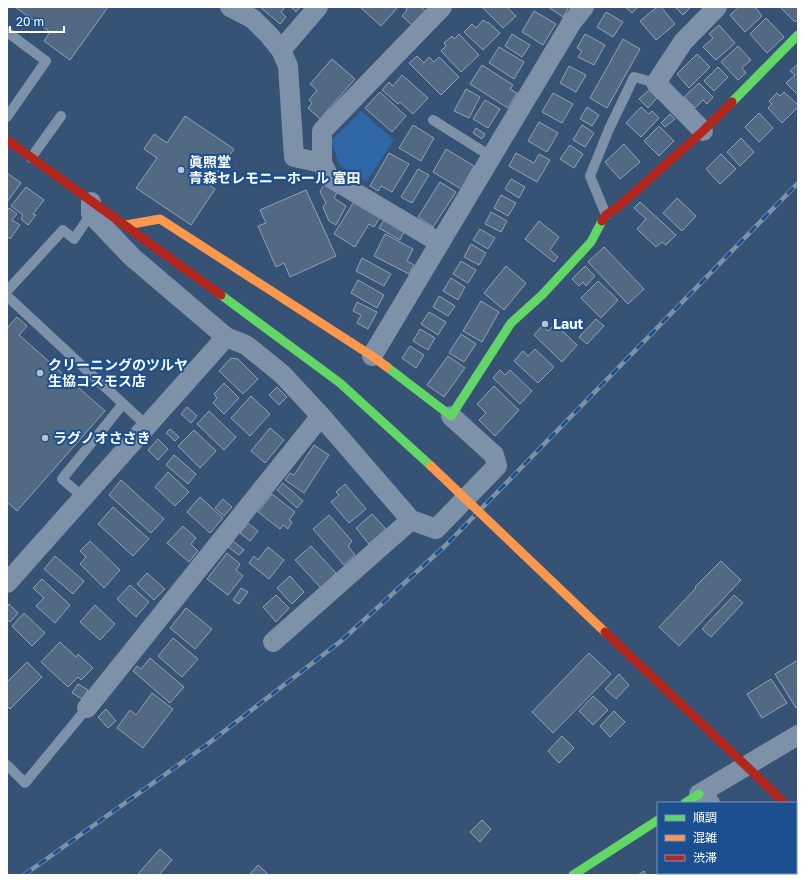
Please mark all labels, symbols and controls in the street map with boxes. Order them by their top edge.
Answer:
scale bar [10,8,64,34]
text: 20 m [16,14,44,29]
place label: 眞照堂 青森セレモニーホール 富田 [189,153,361,186]
marker: 眞照堂 青森セレモニーホール 富田 [176,165,186,175]
place label: Laut [553,315,584,332]
marker: Laut [540,319,550,329]
place label: クリーニングのツルヤ 生協コスモス店 [48,356,188,389]
marker: クリーニングのツルヤ 生協コスモス店 [35,368,45,378]
place label: ラグノオささき [53,429,151,446]
marker: ラグノオささき [40,433,50,443]
legend [657,802,797,874]
text: 順調 [693,810,717,825]
text: 混雑 [693,830,717,845]
text: 渋滞 [693,850,717,865]

